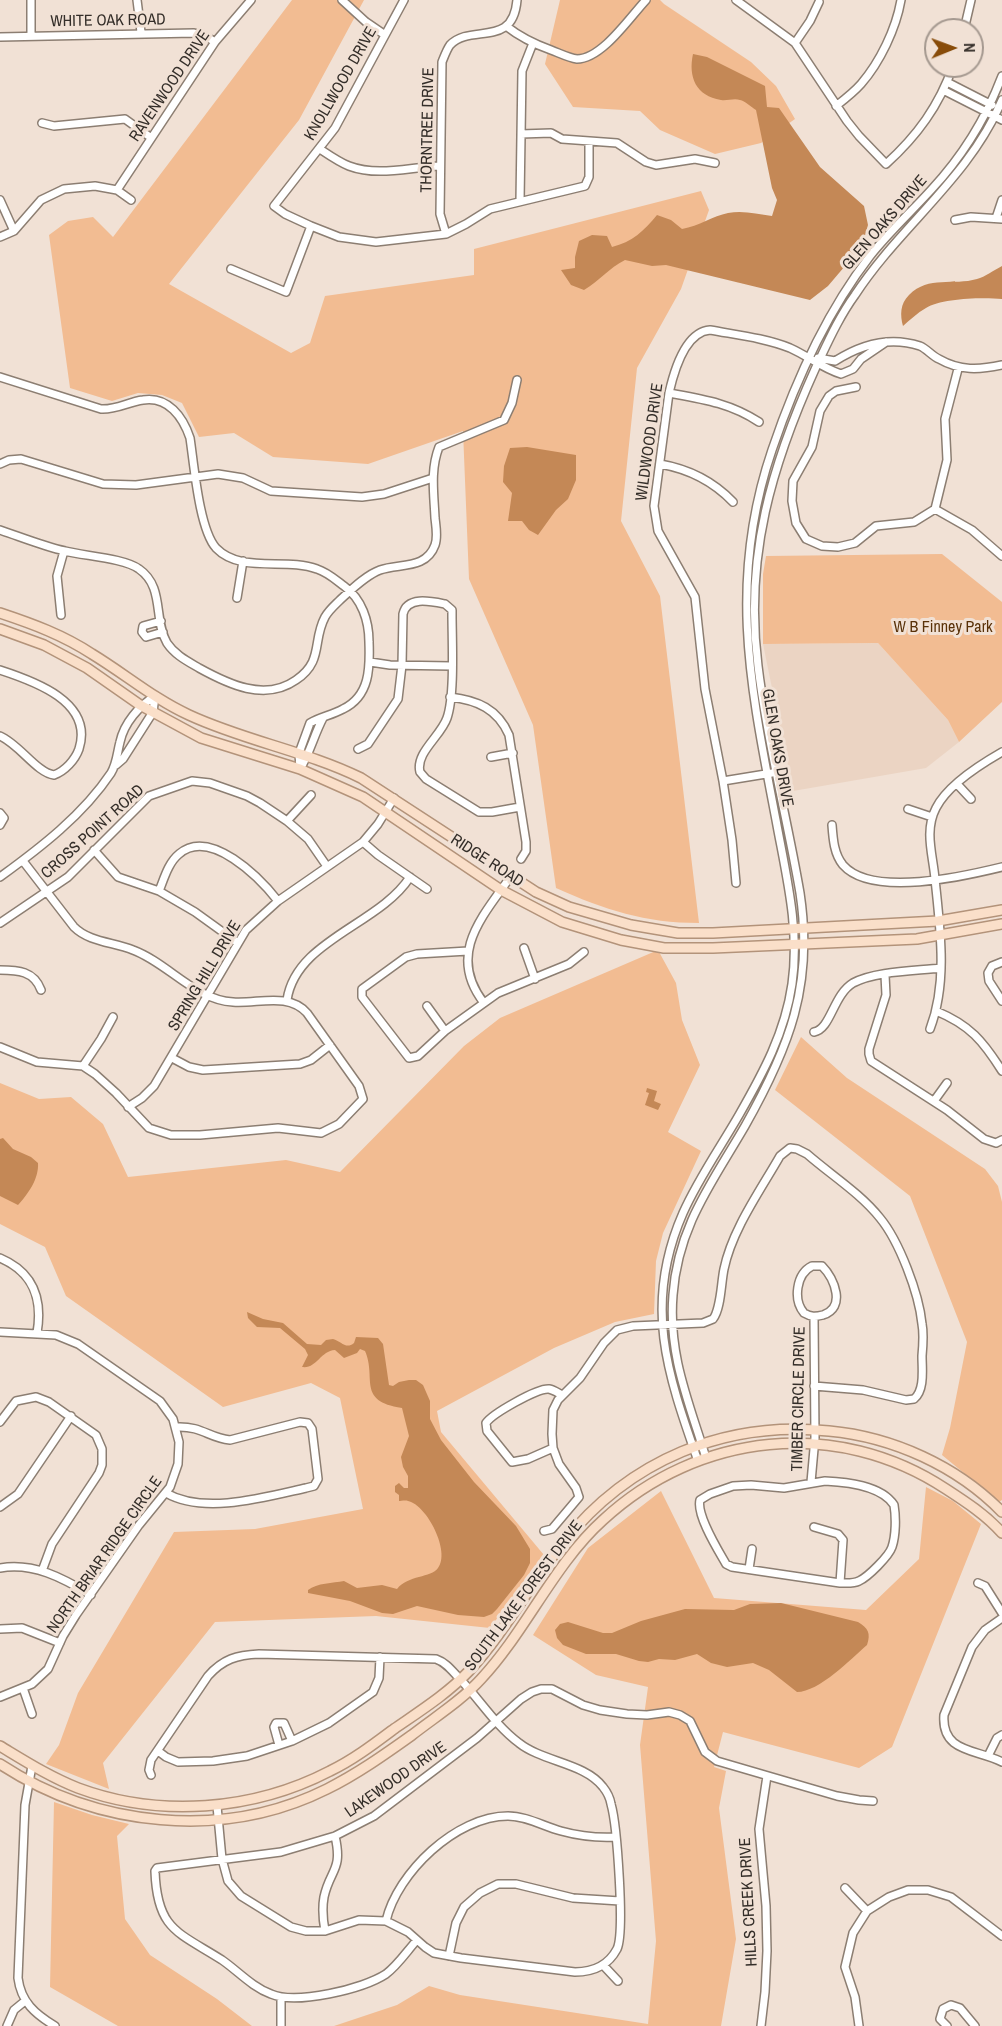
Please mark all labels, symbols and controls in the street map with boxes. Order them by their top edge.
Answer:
street label: WHITE OAK ROAD [50,10,166,32]
north arrow [924,18,984,78]
street label: KNOLLWOOD DRIVE [301,24,381,144]
street label: RAVENWOOD DRIVE [126,27,214,145]
text: N [959,43,981,53]
street label: THORNTREE DRIVE [417,67,439,193]
street label: GLEN OAKS DRIVE [839,172,931,274]
street label: WILDWOOD DRIVE [632,382,668,502]
park label: W B Finney Park [893,618,993,638]
street label: GLEN OAKS DRIVE [757,687,797,809]
street label: CROSS POINT ROAD [38,781,148,883]
street label: RIDGE ROAD [447,830,527,892]
street label: SPRING HILL DRIVE [164,917,246,1035]
street label: TIMBER CIRCLE DRIVE [788,1326,810,1472]
street label: NORTH BRIAR RIDGE CIRCLE [43,1473,167,1637]
street label: SOUTH LAKE FOREST DRIVE [461,1517,587,1675]
street label: LAKEWOOD DRIVE [342,1738,450,1822]
street label: HILLS CREEK DRIVE [736,1837,762,1967]

